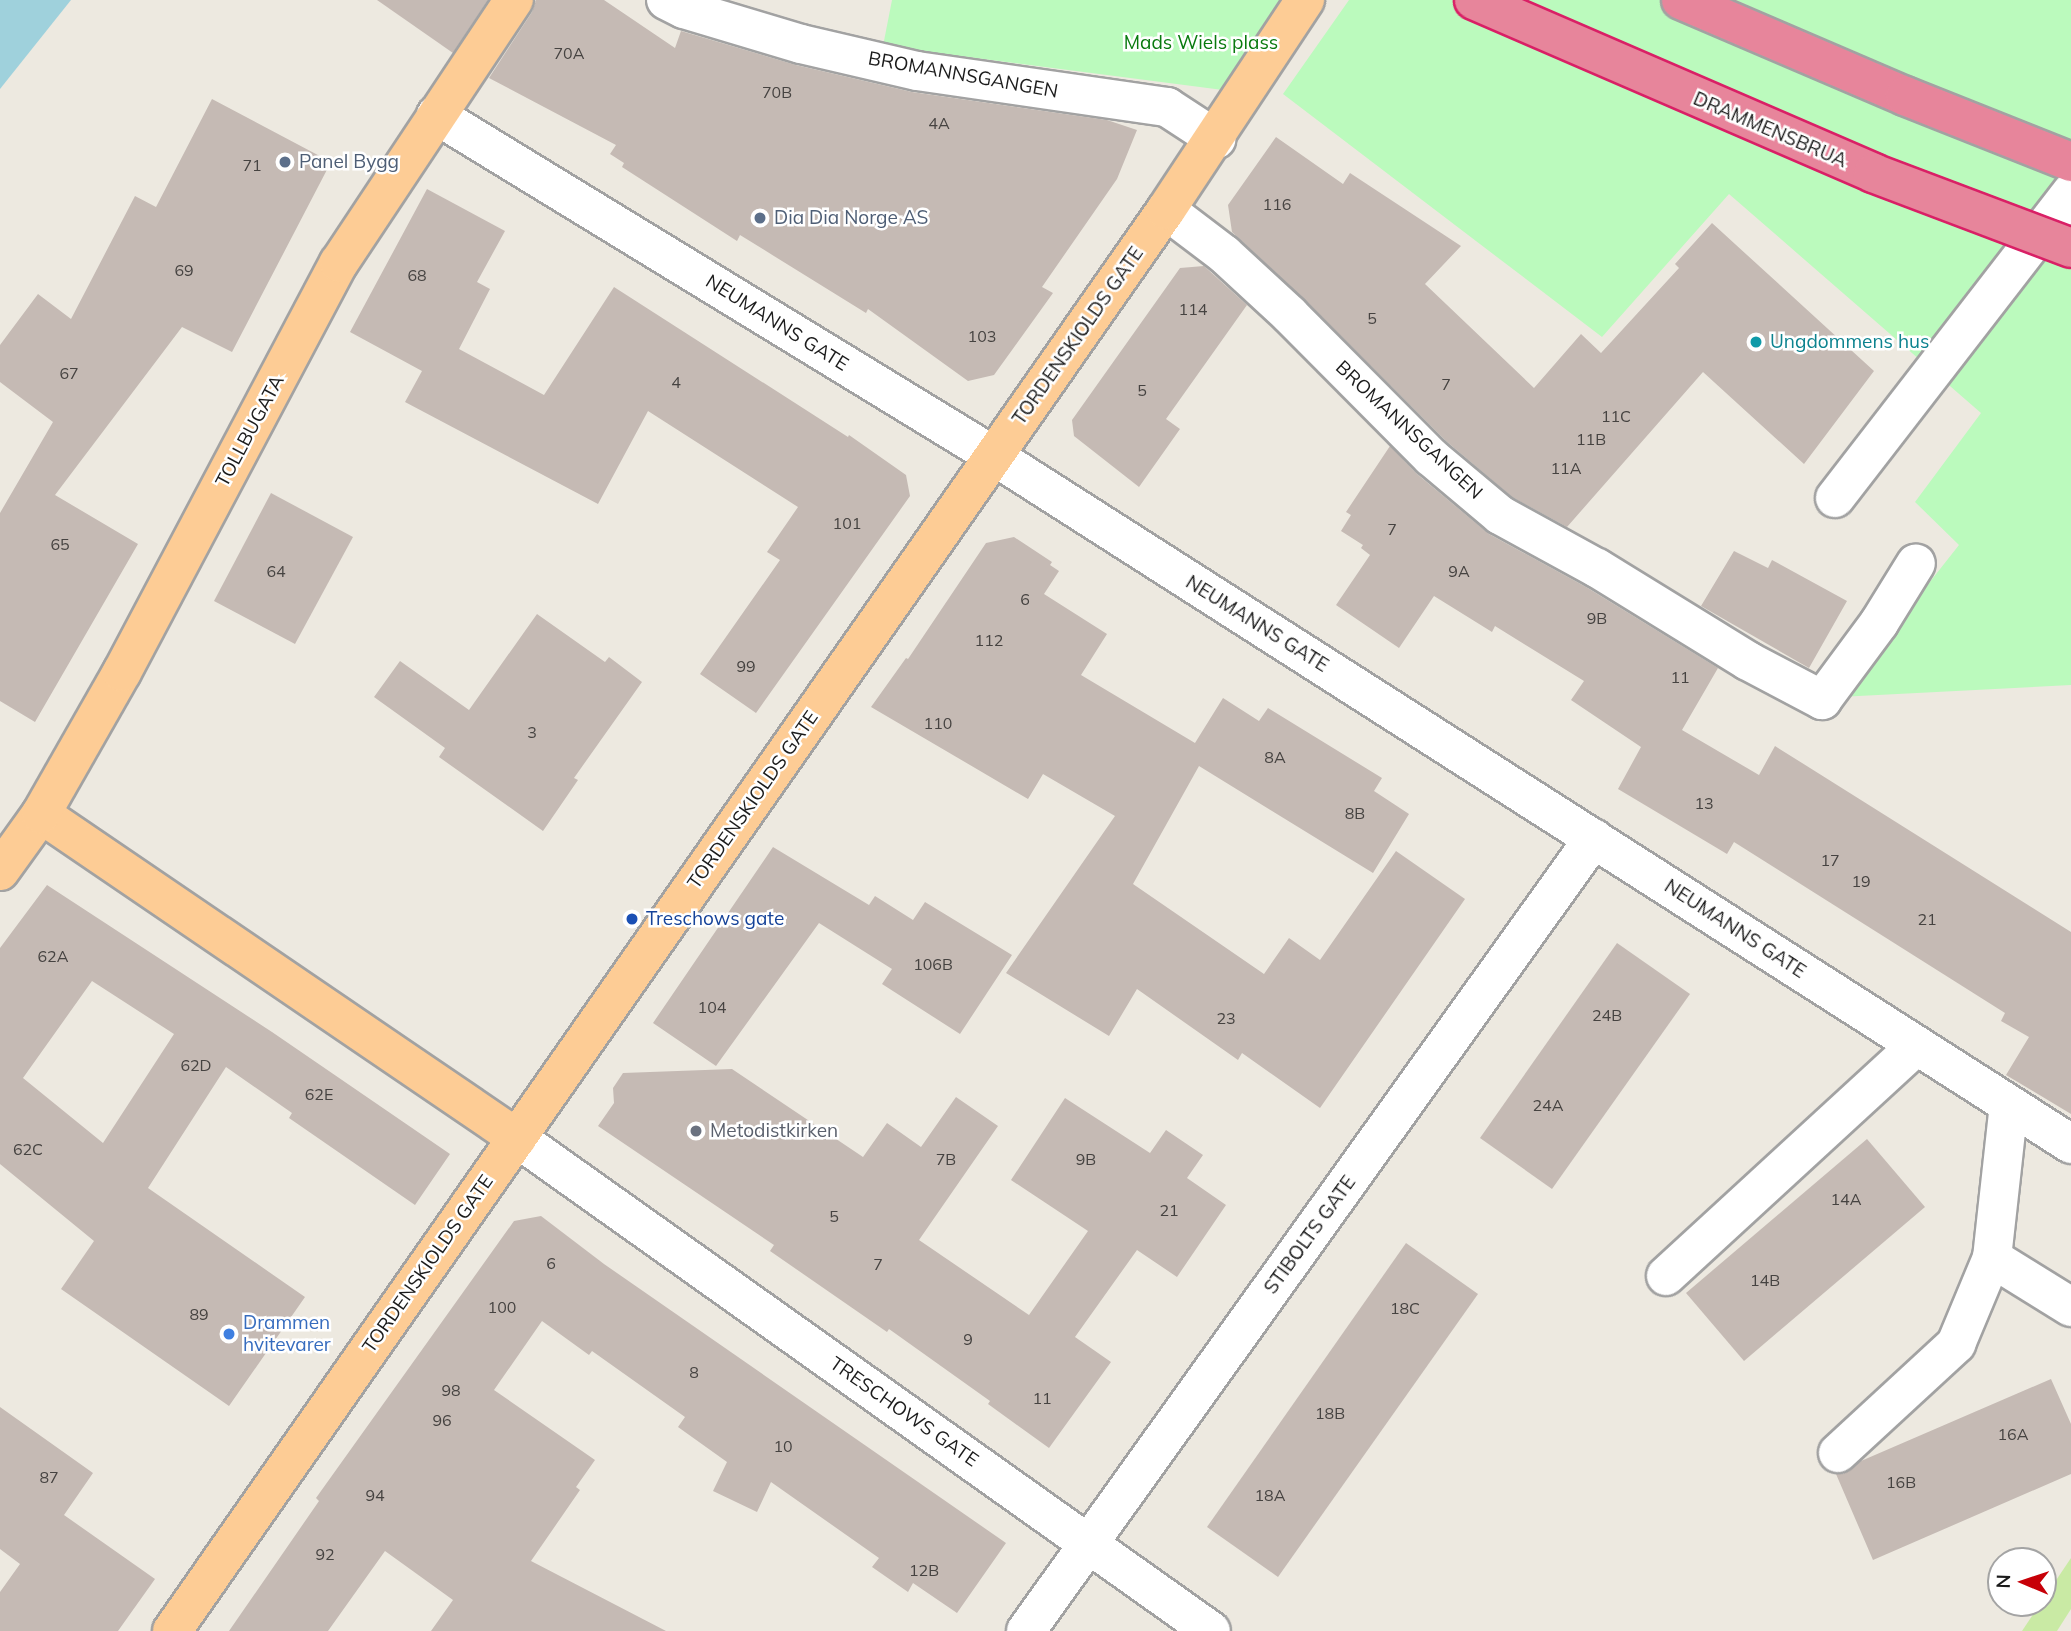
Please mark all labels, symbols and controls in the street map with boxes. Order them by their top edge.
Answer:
park label: Mads Wiels plass [1124,32,1278,54]
house number: 70A [554,43,584,63]
street label: BROMANNSGANGEN [866,47,1060,103]
house number: 70B [762,82,792,102]
street label: DRAMMENSBRUA [1690,87,1850,173]
house number: 4A [928,113,950,133]
place label: Panel Bygg [299,151,399,173]
marker: Panel Bygg [277,154,293,170]
house number: 71 [242,155,262,175]
house number: 116 [1263,194,1291,214]
place label: Dia Dia Norge AS [774,207,928,229]
marker: Dia Dia Norge AS [752,210,768,226]
street label: TORDENSKIOLDS GATE [1008,243,1148,429]
house number: 69 [174,260,194,280]
house number: 68 [407,265,427,285]
street label: NEUMANNS GATE [702,270,852,376]
house number: 114 [1179,299,1207,319]
house number: 5 [1367,308,1377,328]
house number: 103 [968,326,996,346]
place label: Ungdommens hus [1770,331,1929,353]
marker: Ungdommens hus [1748,334,1764,350]
street label: BROMANNSGANGEN [1331,356,1487,504]
house number: 67 [59,363,79,383]
street label: TOLLBUGATA [211,371,289,491]
house number: 4 [671,372,681,392]
house number: 7 [1441,374,1451,394]
house number: 5 [1137,380,1147,400]
house number: 11C [1601,406,1631,426]
house number: 11B [1576,429,1606,449]
house number: 11A [1551,458,1581,478]
house number: 101 [833,513,861,533]
house number: 7 [1387,519,1397,539]
house number: 65 [50,534,70,554]
house number: 64 [266,561,286,581]
house number: 9A [1448,561,1470,581]
street label: NEUMANNS GATE [1182,571,1332,677]
house number: 6 [1020,589,1030,609]
house number: 9B [1587,608,1607,628]
house number: 112 [975,630,1003,650]
house number: 99 [736,656,756,676]
house number: 11 [1670,667,1690,687]
street label: TORDENSKIOLDS GATE [683,707,823,893]
house number: 110 [924,713,952,733]
house number: 3 [527,722,537,742]
house number: 8A [1264,747,1286,767]
house number: 13 [1694,793,1714,813]
house number: 8B [1345,803,1365,823]
house number: 17 [1820,850,1840,870]
house number: 19 [1851,871,1871,891]
street label: NEUMANNS GATE [1660,875,1810,983]
place label: Treschows gate [646,908,784,930]
house number: 21 [1917,909,1937,929]
marker: Treschows gate [624,911,640,927]
house number: 62A [38,946,68,966]
house number: 106B [913,954,953,974]
house number: 104 [698,997,726,1017]
house number: 24B [1592,1005,1622,1025]
house number: 23 [1216,1008,1236,1028]
house number: 62D [180,1055,212,1075]
house number: 62E [305,1084,333,1104]
house number: 24A [1533,1095,1563,1115]
place label: Metodistkirken [710,1120,838,1142]
marker: Metodistkirken [688,1123,704,1139]
house number: 62C [13,1139,43,1159]
house number: 7B [936,1149,956,1169]
house number: 9B [1076,1149,1096,1169]
street label: TORDENSKIOLDS GATE [358,1171,498,1357]
street label: STIBOLTS GATE [1260,1172,1360,1298]
house number: 14A [1831,1189,1861,1209]
house number: 21 [1159,1200,1179,1220]
house number: 5 [829,1206,839,1226]
house number: 6 [546,1253,556,1273]
house number: 7 [873,1254,883,1274]
house number: 14B [1750,1270,1780,1290]
house number: 100 [488,1297,516,1317]
house number: 18C [1390,1298,1420,1318]
house number: 89 [189,1304,209,1324]
place label: Drammen hvitevarer [243,1312,331,1356]
marker: Drammen hvitevarer [221,1326,237,1342]
house number: 9 [963,1329,973,1349]
street label: TRESCHOWS GATE [825,1352,983,1472]
house number: 8 [689,1362,699,1382]
house number: 98 [441,1380,461,1400]
house number: 11 [1032,1388,1052,1408]
house number: 18B [1315,1403,1345,1423]
house number: 96 [432,1410,452,1430]
house number: 16A [1998,1424,2028,1444]
house number: 10 [773,1436,793,1456]
house number: 87 [39,1467,59,1487]
house number: 16B [1886,1472,1916,1492]
house number: 94 [365,1485,385,1505]
house number: 18A [1255,1485,1285,1505]
house number: 92 [315,1544,335,1564]
north arrow [1987,1547,2057,1617]
house number: 12B [909,1560,939,1580]
text: N [1991,1574,2015,1589]

